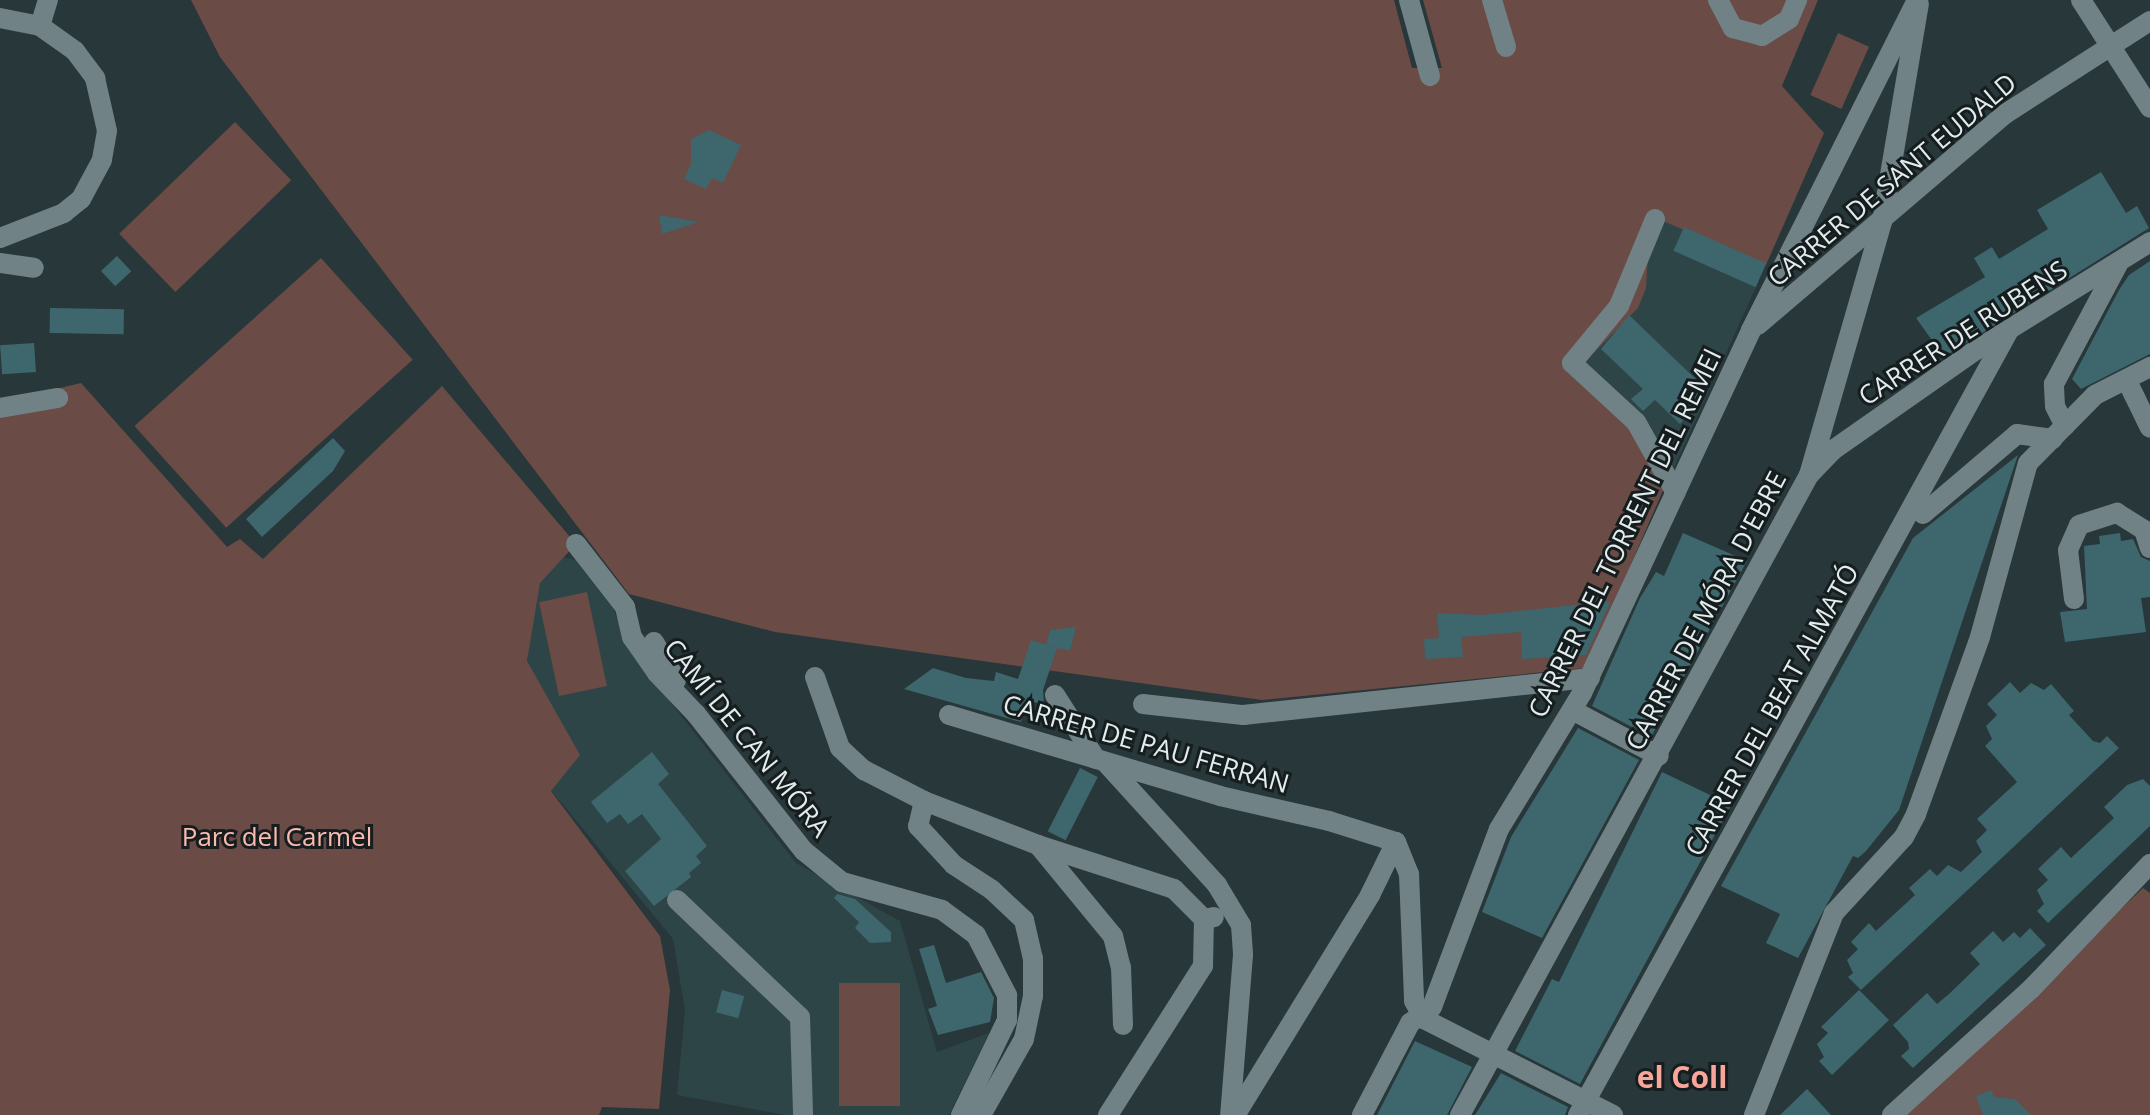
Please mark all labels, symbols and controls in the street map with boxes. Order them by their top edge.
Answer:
street label: CARRER DE SANT EUDALD [1761,67,2023,293]
street label: CARRER DE RUBENS [1853,254,2073,412]
street label: CARRER DEL TORRENT DEL REMEI [1522,343,1728,723]
street label: CARRER DE MÓRA D'EBRE [1619,466,1793,756]
street label: CARRER DEL BEAT ALMATÓ [1679,559,1865,861]
street label: CAMÍ DE CAN MÓRA [658,633,836,843]
street label: CARRER DE PAU FERRAN [999,688,1293,800]
park label: Parc del Carmel [182,821,372,853]
district label: el Coll [1637,1059,1727,1095]

